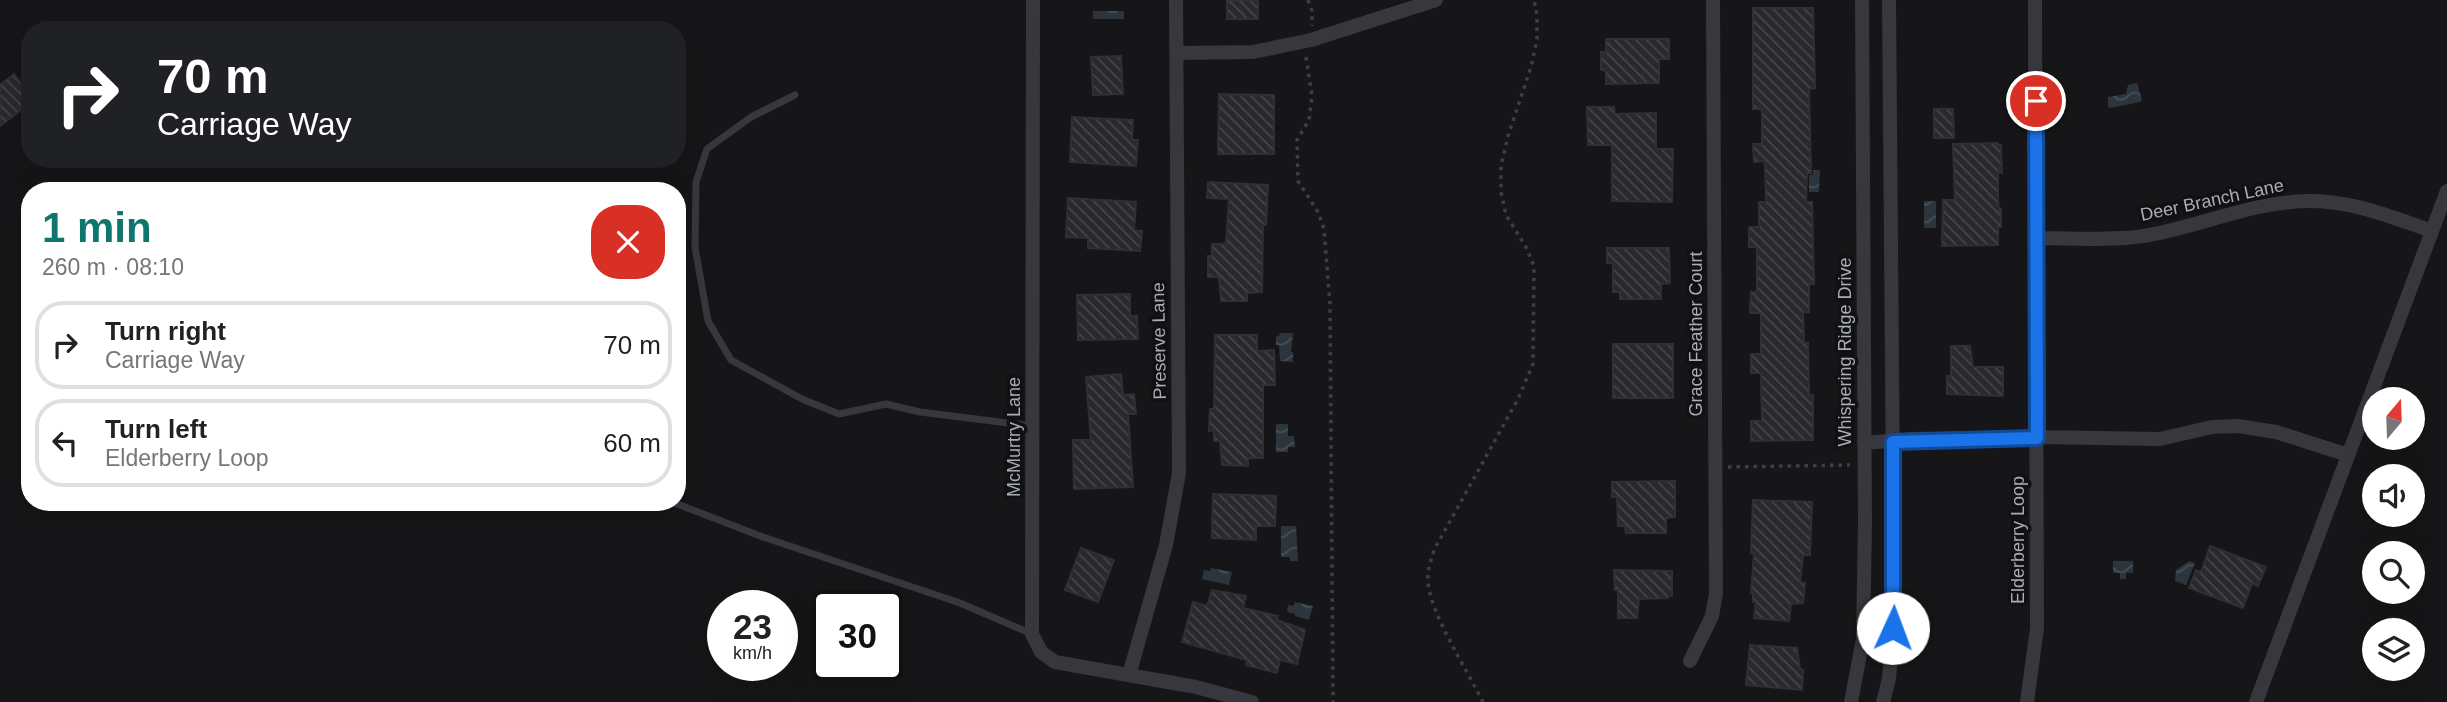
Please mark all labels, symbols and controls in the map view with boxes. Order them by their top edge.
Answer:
icon: right [42,49,133,140]
text: 70 m [157,49,269,103]
pin [2006,71,2066,131]
icon: arrive [2017,82,2055,120]
text: Carriage Way [157,106,351,142]
street label: Deer Branch Lane [2138,175,2286,225]
text: 1 min [42,204,152,251]
button: close [591,205,665,279]
street label: Grace Feather Court [1686,251,1706,417]
text: 260 m · 08:10 [42,254,184,280]
street label: Whispering Ridge Drive [1835,257,1855,447]
street label: Preserve Lane [1148,282,1170,400]
text: Turn right [105,316,226,346]
icon: right [46,326,84,364]
text: 70 m [603,330,661,360]
text: Carriage Way [105,347,245,373]
street label: McMurtry Lane [1004,377,1024,497]
north arrow [2362,387,2426,450]
map controls [2362,387,2425,681]
text: Turn left [105,414,207,444]
icon: left [46,424,84,462]
text: 60 m [603,428,661,458]
text: Elderberry Loop [105,445,269,471]
button: sound [2362,464,2425,527]
street label: Elderberry Loop [2008,476,2028,604]
button: search [2362,541,2425,604]
speed limit sign: 30 [812,590,903,681]
position arrow [1856,591,1930,665]
text: 23 [733,607,772,646]
button: layers [2362,618,2425,681]
text: km/h [733,643,772,663]

